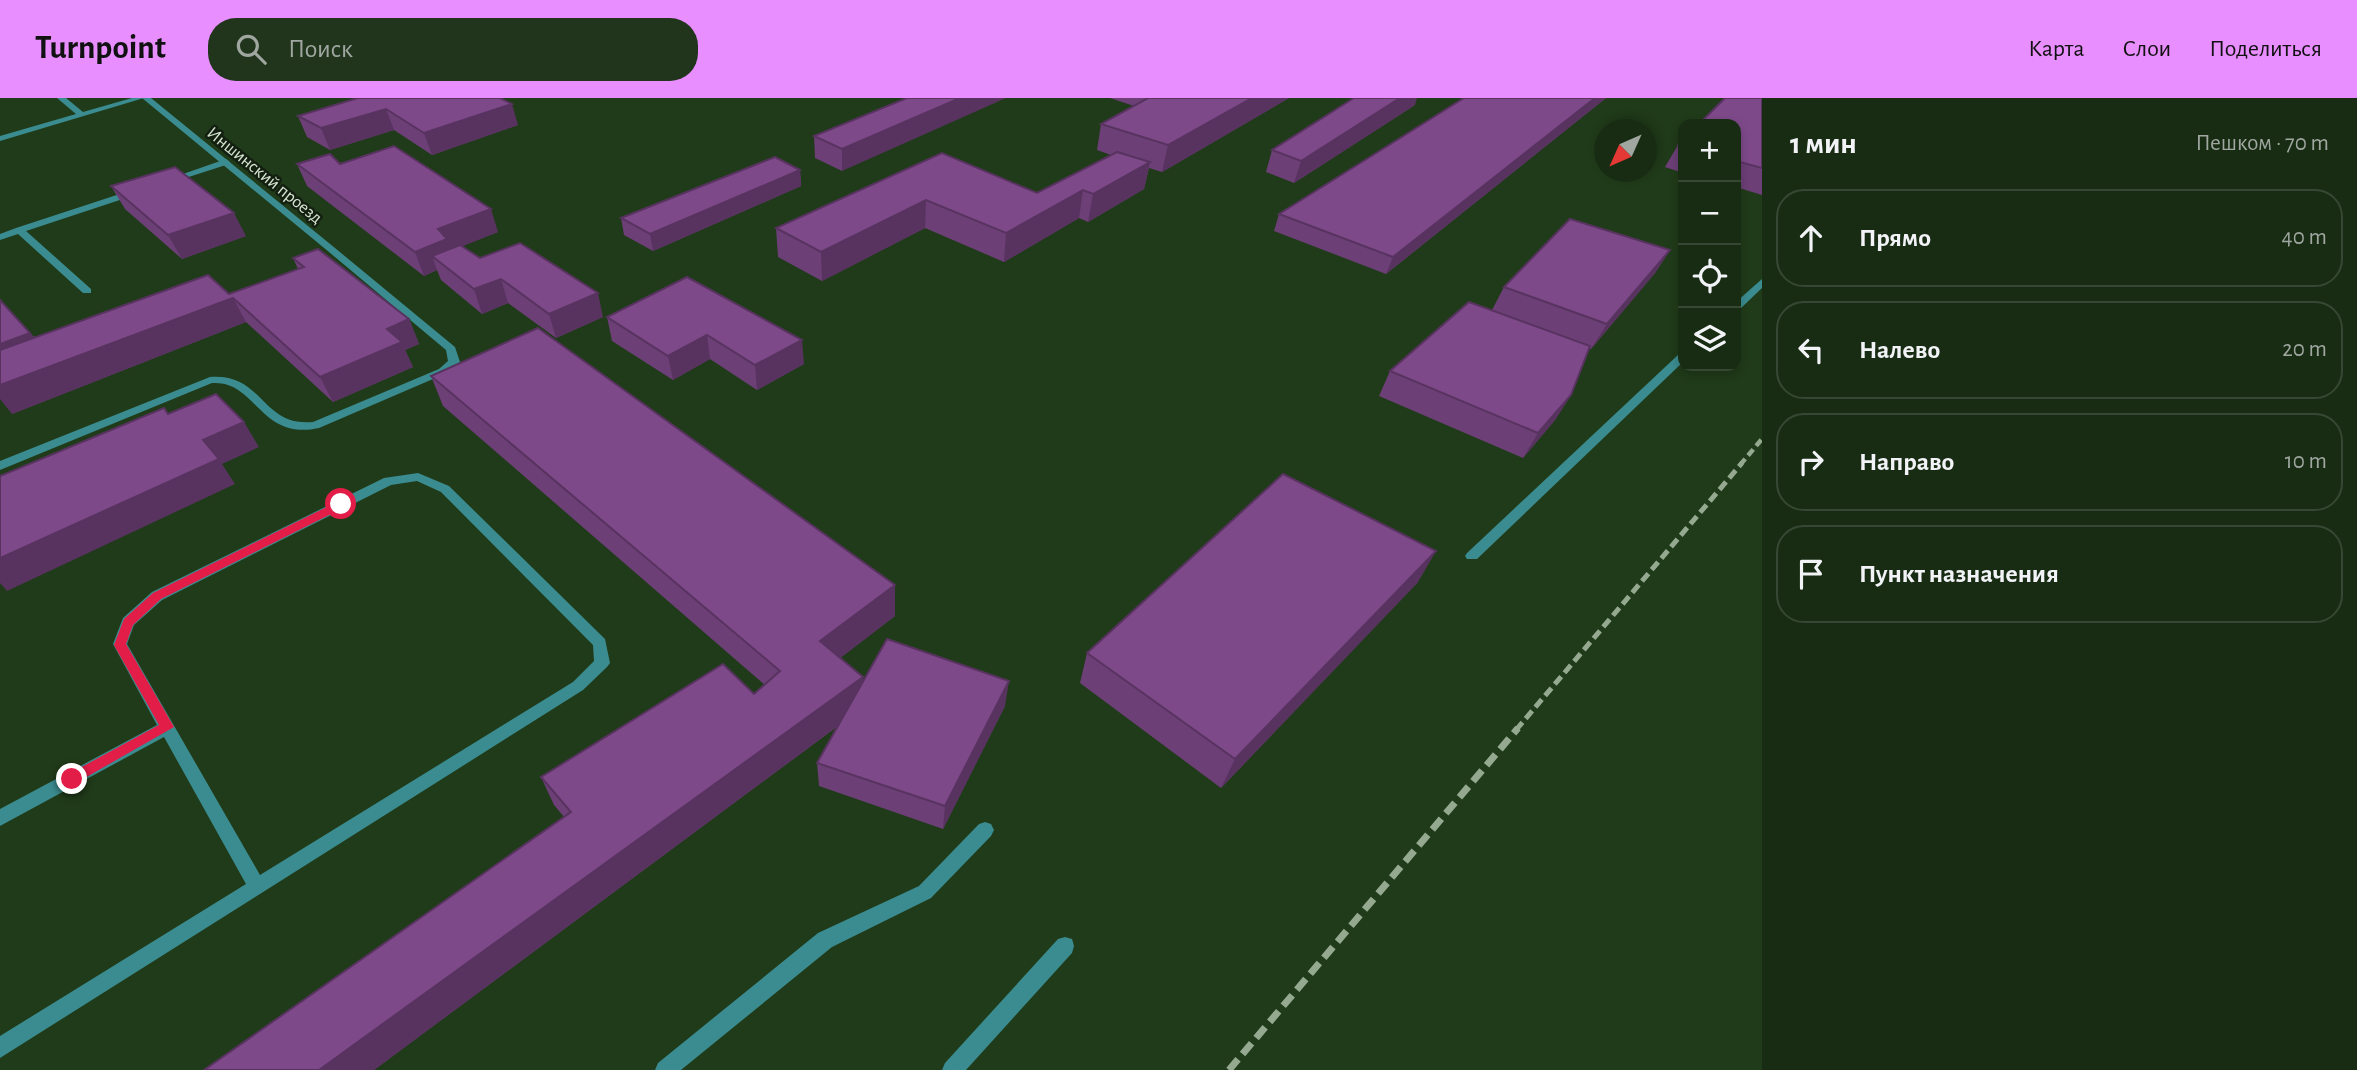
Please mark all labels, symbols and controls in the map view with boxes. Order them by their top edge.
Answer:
search box [208,18,698,81]
icon: search [232,30,270,68]
text: Turnpoint [35,32,166,65]
text: Поиск [288,36,353,62]
text: Карта [2028,37,2084,61]
text: Слои [2122,37,2171,61]
text: Поделиться [2209,37,2322,61]
north arrow [1594,119,1657,182]
map controls [1678,119,1741,371]
button: + [1678,119,1741,182]
street label: Иншинский проезд [203,124,325,228]
text: 1 мин [1790,129,1857,159]
text: Пешком · 70 m [2196,132,2329,155]
button: − [1678,182,1741,245]
icon: ahead [1792,219,1830,257]
text: Прямо [1859,225,1931,251]
text: 40 m [2282,226,2327,249]
button: locate [1678,245,1741,308]
button: layers [1678,308,1741,371]
icon: left [1792,331,1830,369]
text: Налево [1859,337,1940,363]
text: 20 m [2282,338,2327,361]
icon: right [1792,443,1830,481]
text: Направо [1859,449,1954,475]
text: 10 m [2285,450,2327,473]
route start [325,488,356,519]
icon: arrive [1792,555,1830,593]
text: Пункт назначения [1859,561,2059,587]
route end [56,763,87,794]

